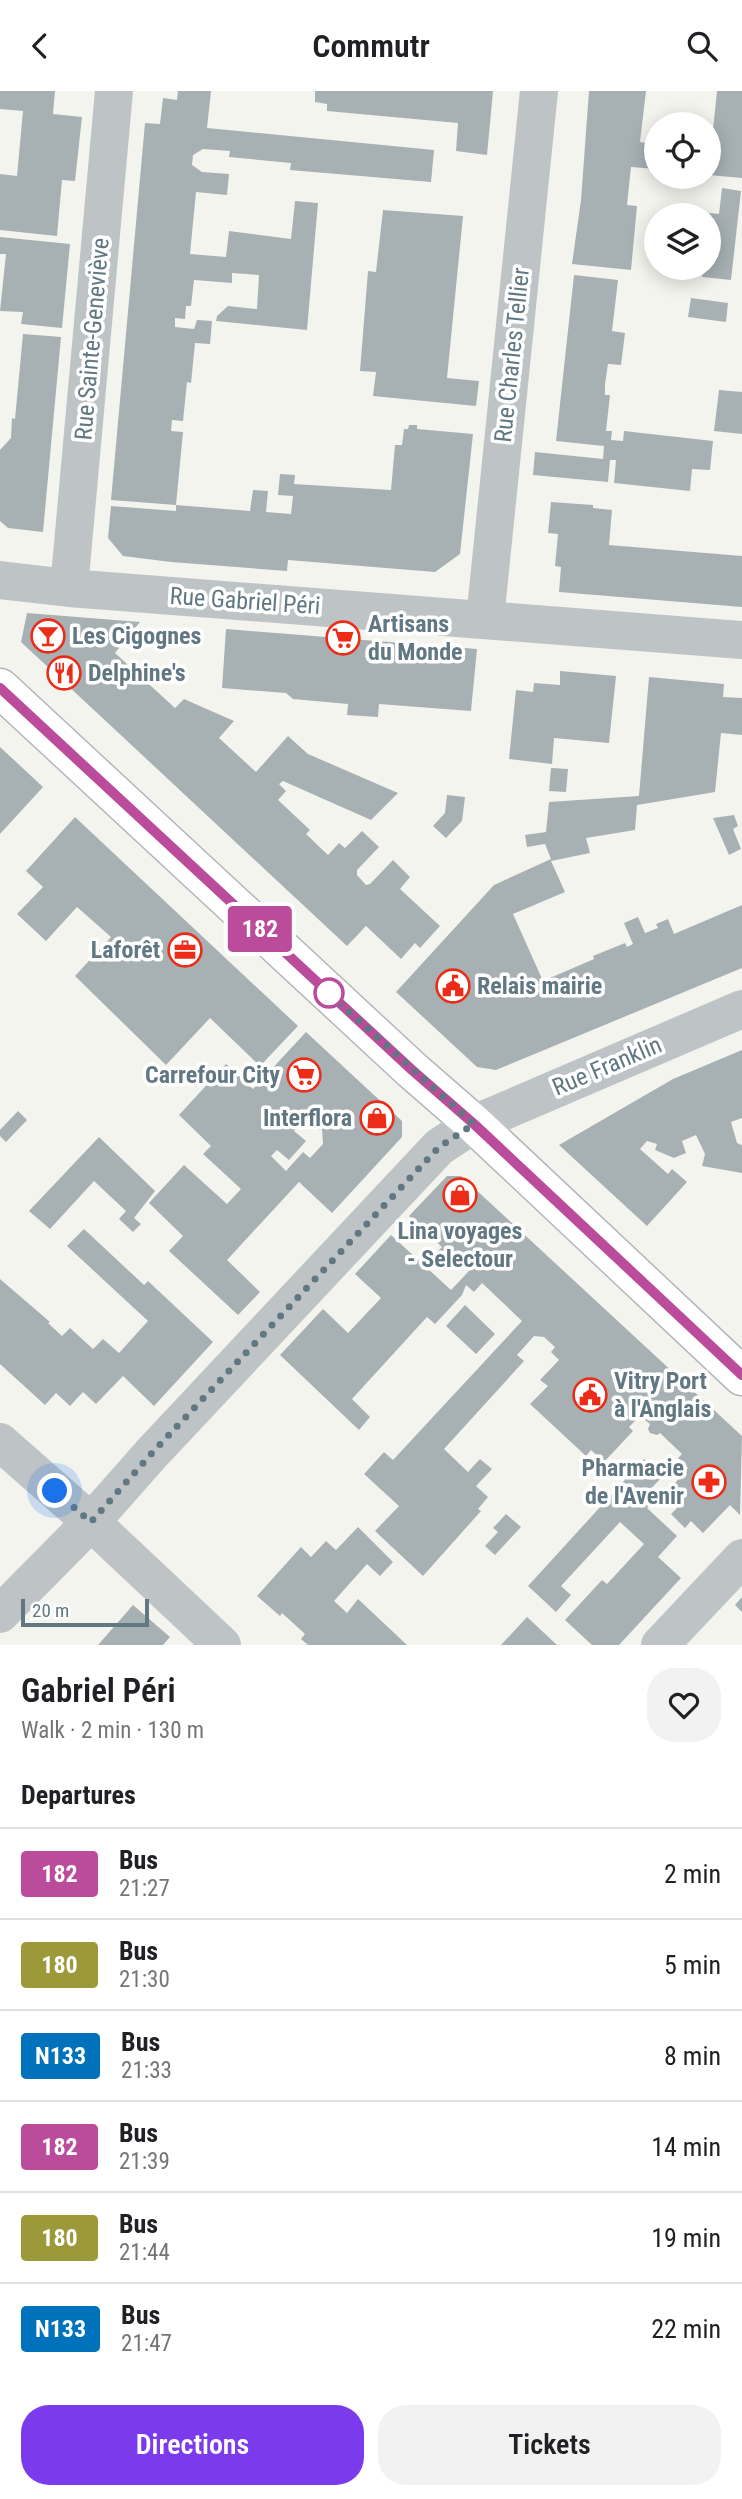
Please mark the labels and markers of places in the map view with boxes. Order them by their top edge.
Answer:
place label: Artisans du Monde [368,610,463,666]
bar icon: Les Cigognes [29,617,67,655]
supermarket icon: Artisans du Monde [324,619,362,657]
place label: Les Cigognes [72,622,202,650]
restaurant icon: Delphine's [45,654,83,692]
place label: Delphine's [88,659,186,687]
office icon: Laforêt [166,931,204,969]
place label: Laforêt [91,936,160,964]
public building icon: Relais mairie [434,967,472,1005]
place label: Relais mairie [477,972,602,1000]
unlabelled marker [314,978,344,1008]
supermarket icon: Carrefour City [285,1056,323,1094]
place label: Carrefour City [145,1061,280,1089]
shop icon: Interflora [358,1099,396,1137]
place label: Interflora [263,1104,352,1132]
shop icon: Lina voyages - Selectour [441,1176,479,1214]
place label: Lina voyages - Selectour [398,1217,523,1273]
place label: Vitry Port à l'Anglais [614,1367,711,1423]
public building icon: Vitry Port à l'Anglais [571,1376,609,1414]
place label: Pharmacie de l'Avenir [582,1454,684,1510]
pharmacy icon: Pharmacie de l'Avenir [690,1463,728,1501]

